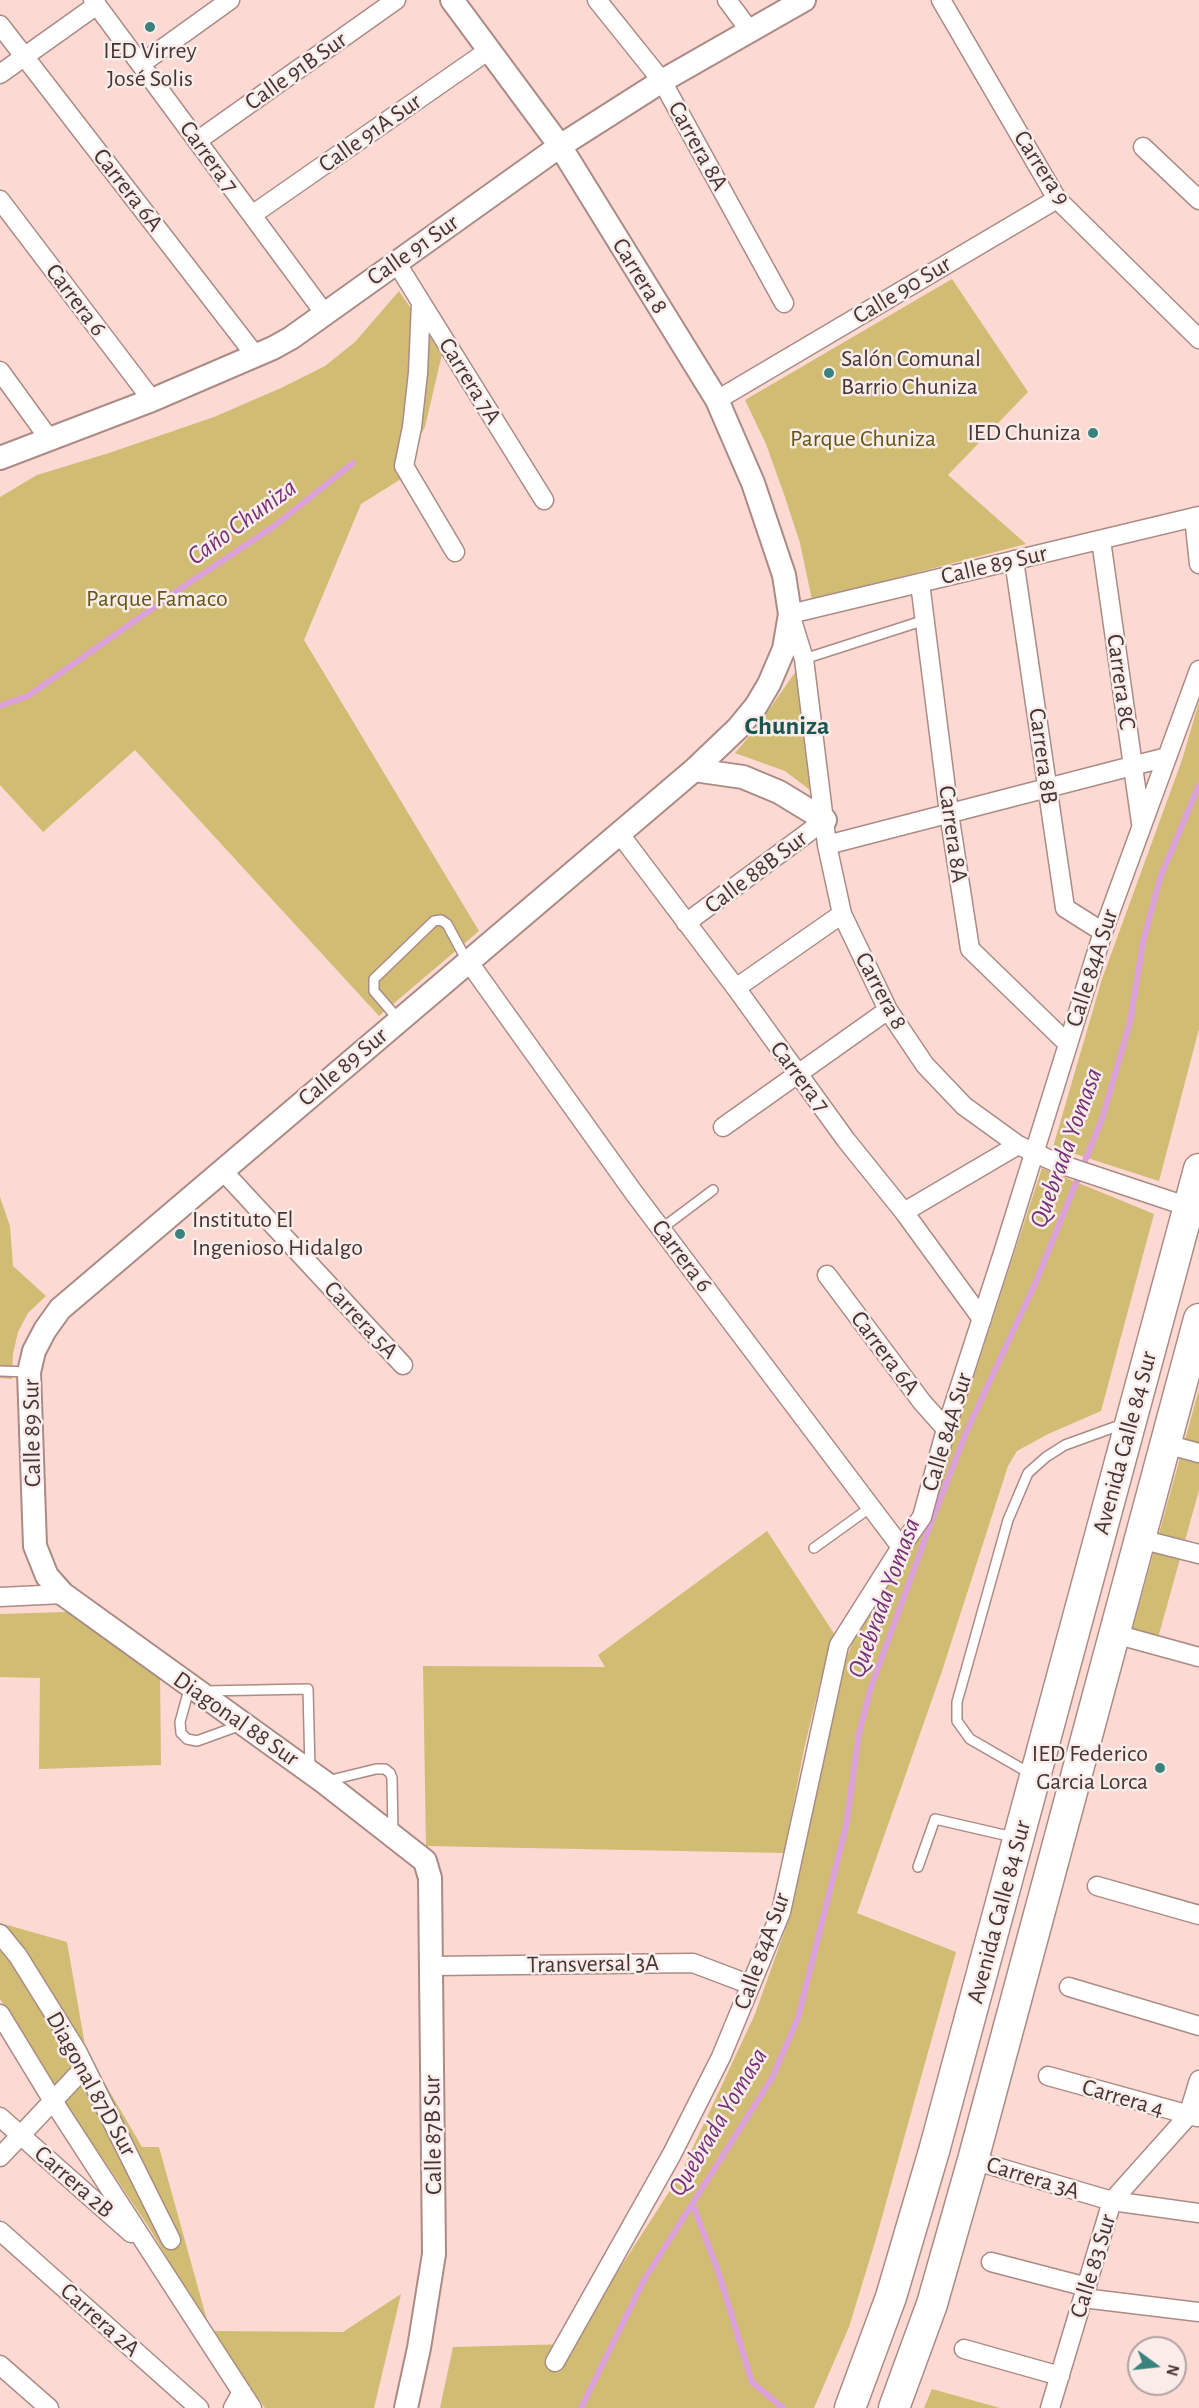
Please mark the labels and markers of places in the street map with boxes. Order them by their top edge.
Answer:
marker: IED Virrey José Solis [143,20,157,34]
place label: IED Virrey José Solis [103,37,197,93]
place label: Salón Comunal Barrio Chuniza [841,345,981,401]
marker: Salón Comunal Barrio Chuniza [822,366,836,380]
place label: IED Chuniza [967,419,1081,447]
marker: IED Chuniza [1086,426,1100,440]
place label: Instituto El Ingenioso Hidalgo [192,1206,363,1262]
marker: Instituto El Ingenioso Hidalgo [173,1227,187,1241]
place label: IED Federico Garcia Lorca [1032,1740,1148,1796]
marker: IED Federico Garcia Lorca [1153,1761,1167,1775]

